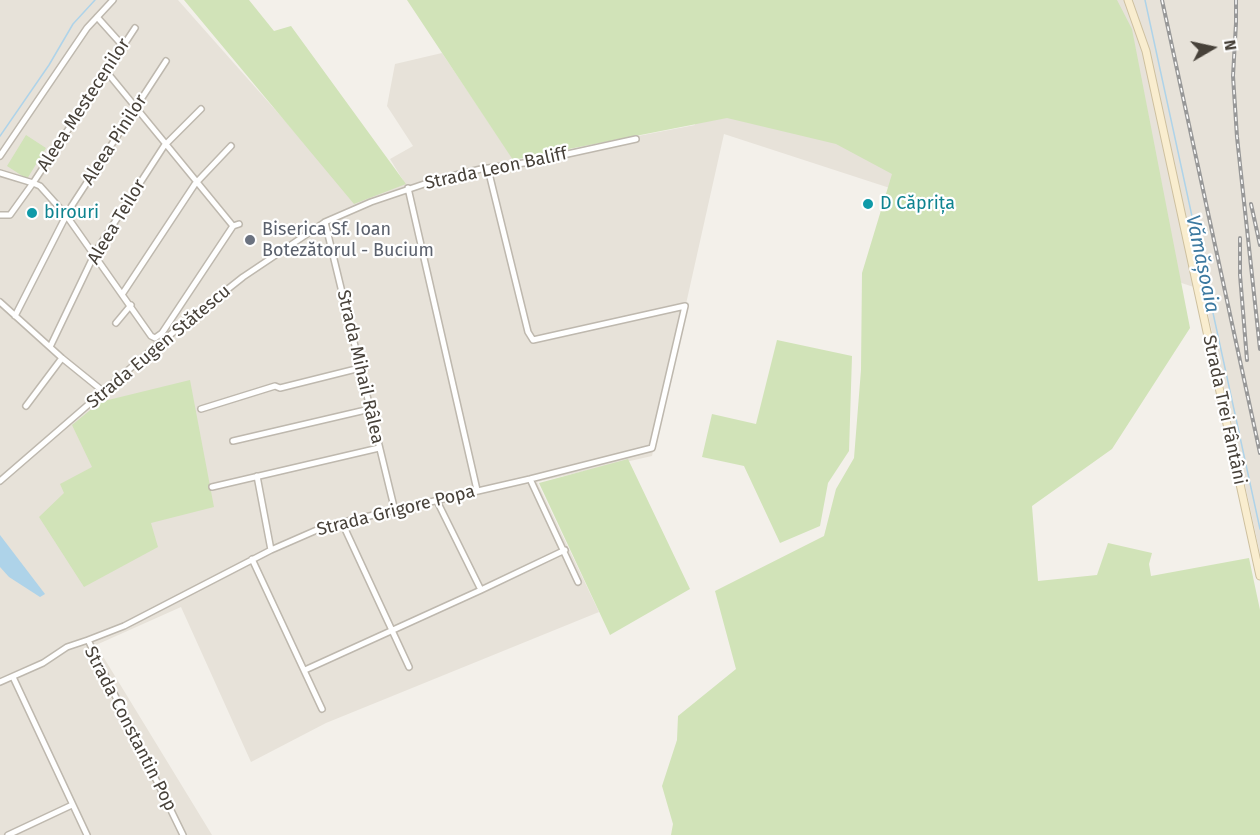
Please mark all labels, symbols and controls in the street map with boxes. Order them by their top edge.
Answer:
north arrow [1182,18,1242,78]
street label: Aleea Mestecenilor [33,35,135,175]
text: N [1220,38,1240,52]
street label: Aleea Pinilor [78,91,152,189]
street label: Strada Leon Baliff [423,143,569,195]
street label: Aleea Teilor [83,176,151,268]
place label: D Căprița [880,193,955,215]
marker: D Căprița [861,197,875,211]
place label: birouri [44,202,99,224]
marker: birouri [25,206,39,220]
water label: Vămășoaia [1180,213,1224,315]
place label: Biserica Sf. Ioan Botezătorul - Bucium [262,219,434,262]
marker: Biserica Sf. Ioan Botezătorul - Bucium [243,233,257,247]
street label: Strada Eugen Stătescu [83,281,235,413]
street label: Strada Mihail Râlea [332,288,388,446]
street label: Strada Trei Fântâni [1198,333,1250,487]
street label: Strada Grigore Popa [315,481,477,541]
street label: Strada Constantin Pop [79,643,181,815]

